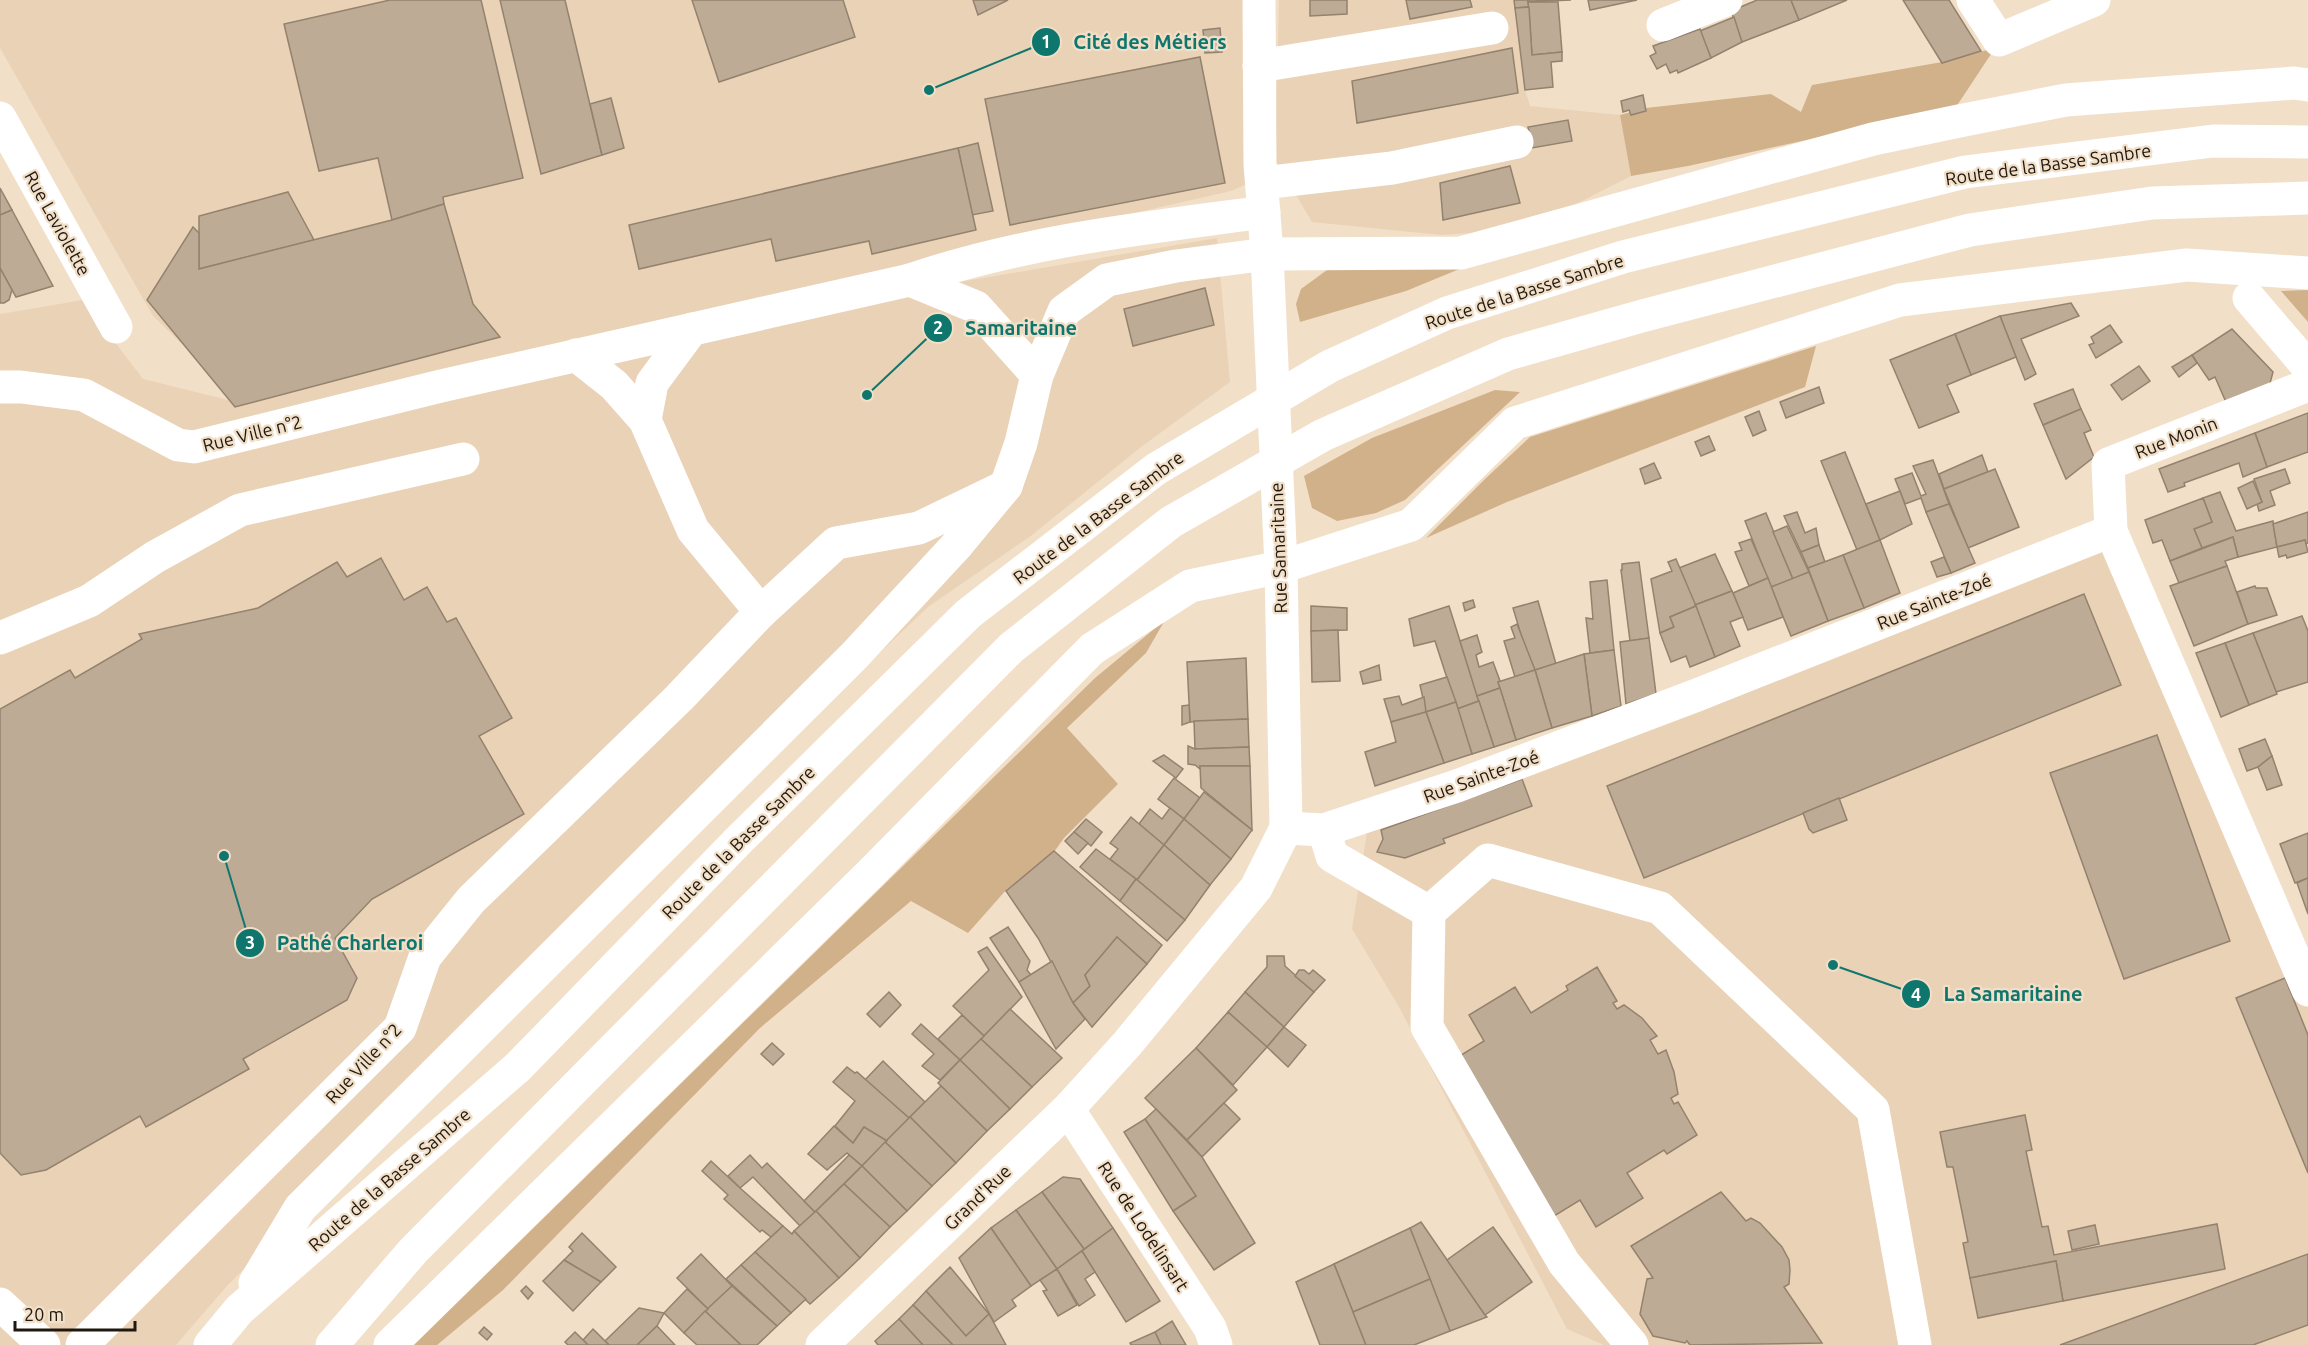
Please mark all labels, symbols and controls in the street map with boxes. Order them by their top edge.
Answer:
callout: Cité des Métiers [1031,23,1239,61]
text: Cité des Métiers [1073,30,1227,53]
text: 1 [1041,31,1051,51]
street label: Route de la Basse Sambre [1944,140,2152,188]
street label: Rue Laviolette [21,167,95,279]
street label: Route de la Basse Sambre [1422,249,1626,333]
callout: Samaritaine [923,309,1089,347]
text: Samaritaine [965,316,1077,339]
text: 2 [933,317,943,337]
street label: Rue Ville n°2 [200,411,304,455]
street label: Rue Monin [2132,412,2220,462]
street label: Route de la Basse Sambre [1009,447,1187,587]
street label: Rue Samaritaine [1266,482,1290,614]
street label: Rue Sainte-Zoé [1874,569,1994,633]
street label: Rue Sainte-Zoé [1420,746,1542,806]
street label: Route de la Basse Sambre [658,762,818,922]
callout: Pathé Charleroi [235,924,435,962]
text: Pathé Charleroi [277,931,423,954]
text: 3 [245,932,255,952]
callout: La Samaritaine [1901,975,2094,1013]
text: La Samaritaine [1943,982,2083,1005]
text: 4 [1911,984,1921,1004]
street label: Rue Ville n°2 [321,1019,405,1107]
street label: Route de la Basse Sambre [304,1103,474,1255]
street label: Rue de Lodelinsart [1095,1157,1193,1295]
street label: Grand'Rue [940,1160,1014,1234]
scale bar [15,1294,135,1332]
text: 20 m [24,1304,64,1324]

